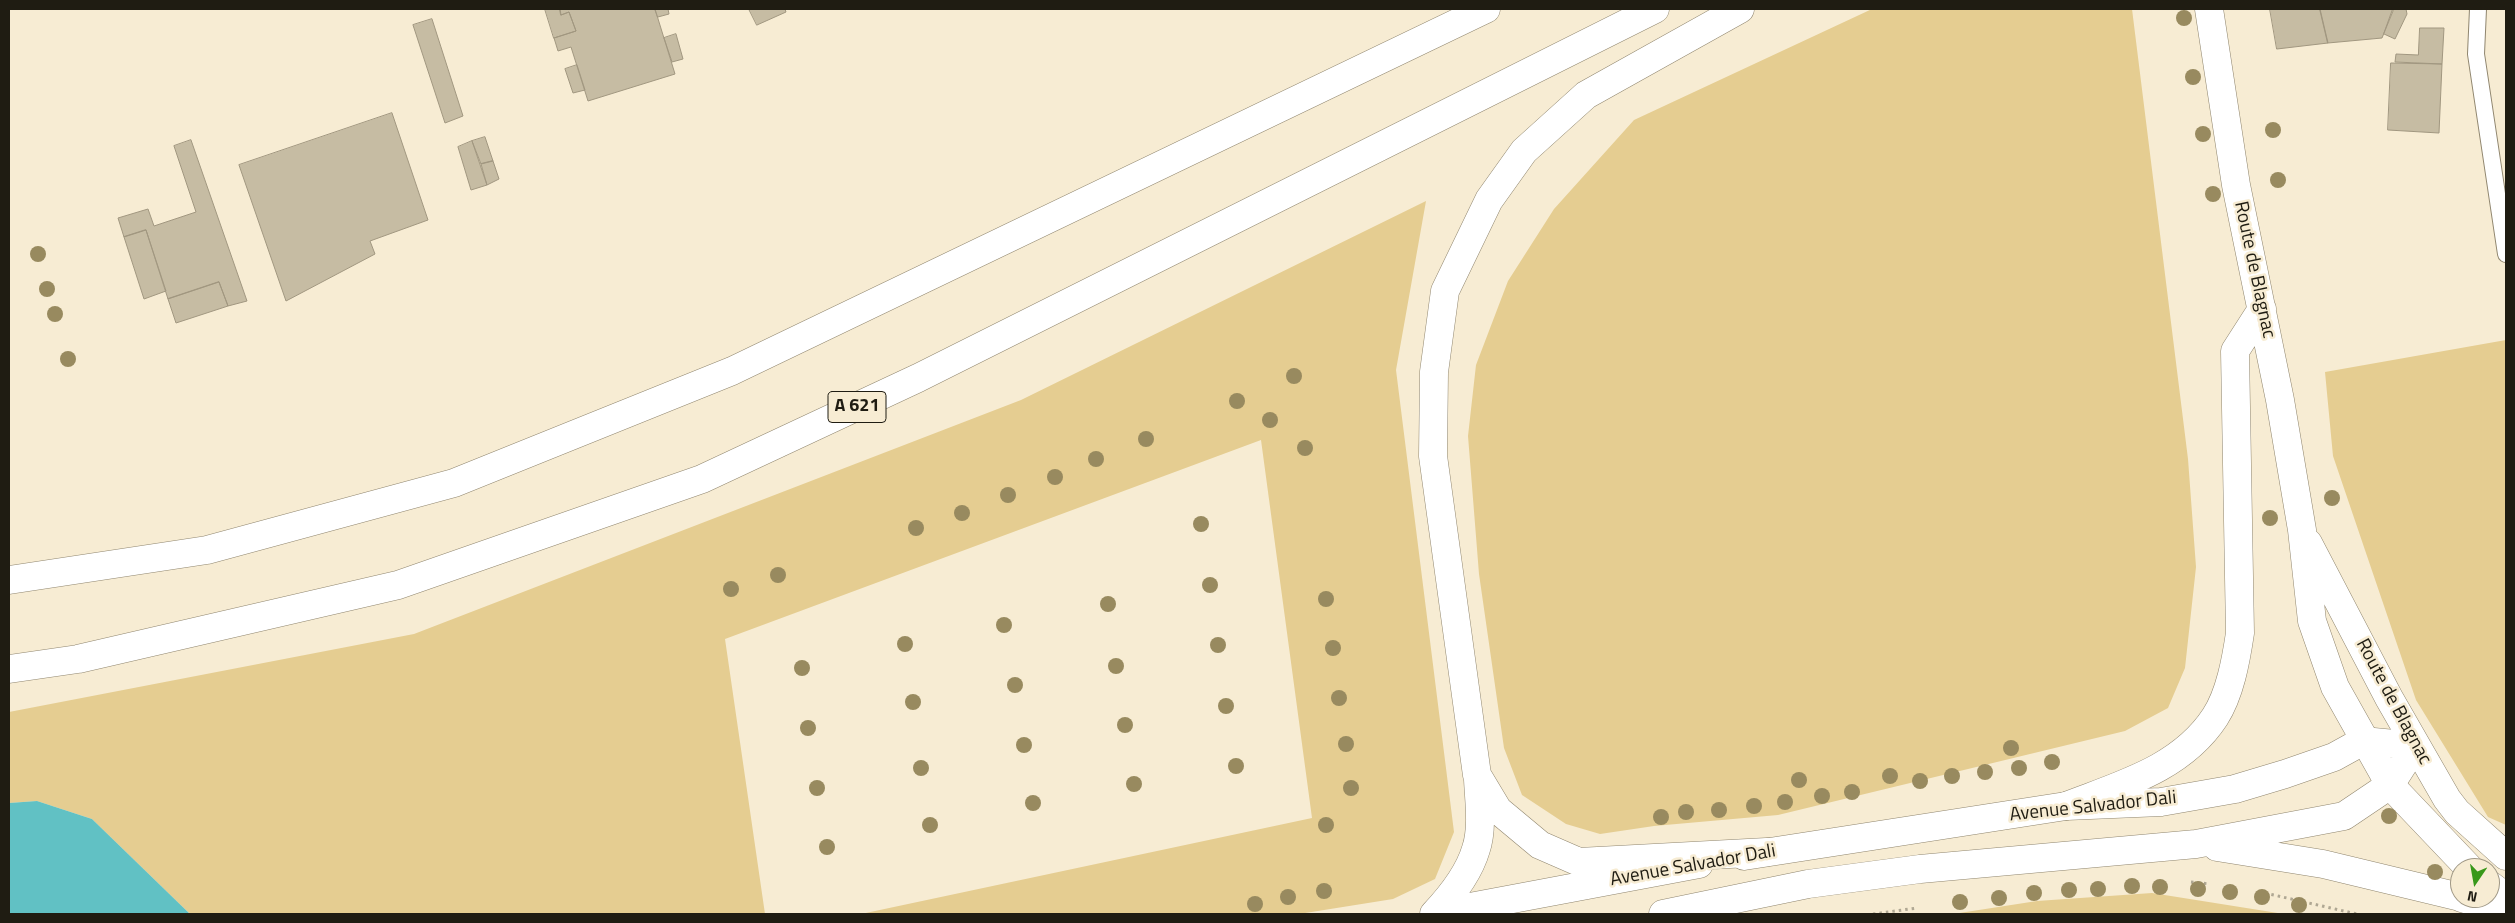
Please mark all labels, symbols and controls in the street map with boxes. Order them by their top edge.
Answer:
street label: Route de Blagnac [2228,199,2280,341]
road number: A 621 [828,392,886,422]
street label: Route de Blagnac [2350,635,2436,769]
street label: Avenue Salvador Dali [2009,787,2177,827]
street label: Avenue Salvador Dali [1609,840,1777,892]
north arrow [2450,858,2500,908]
text: N [2465,886,2479,908]

